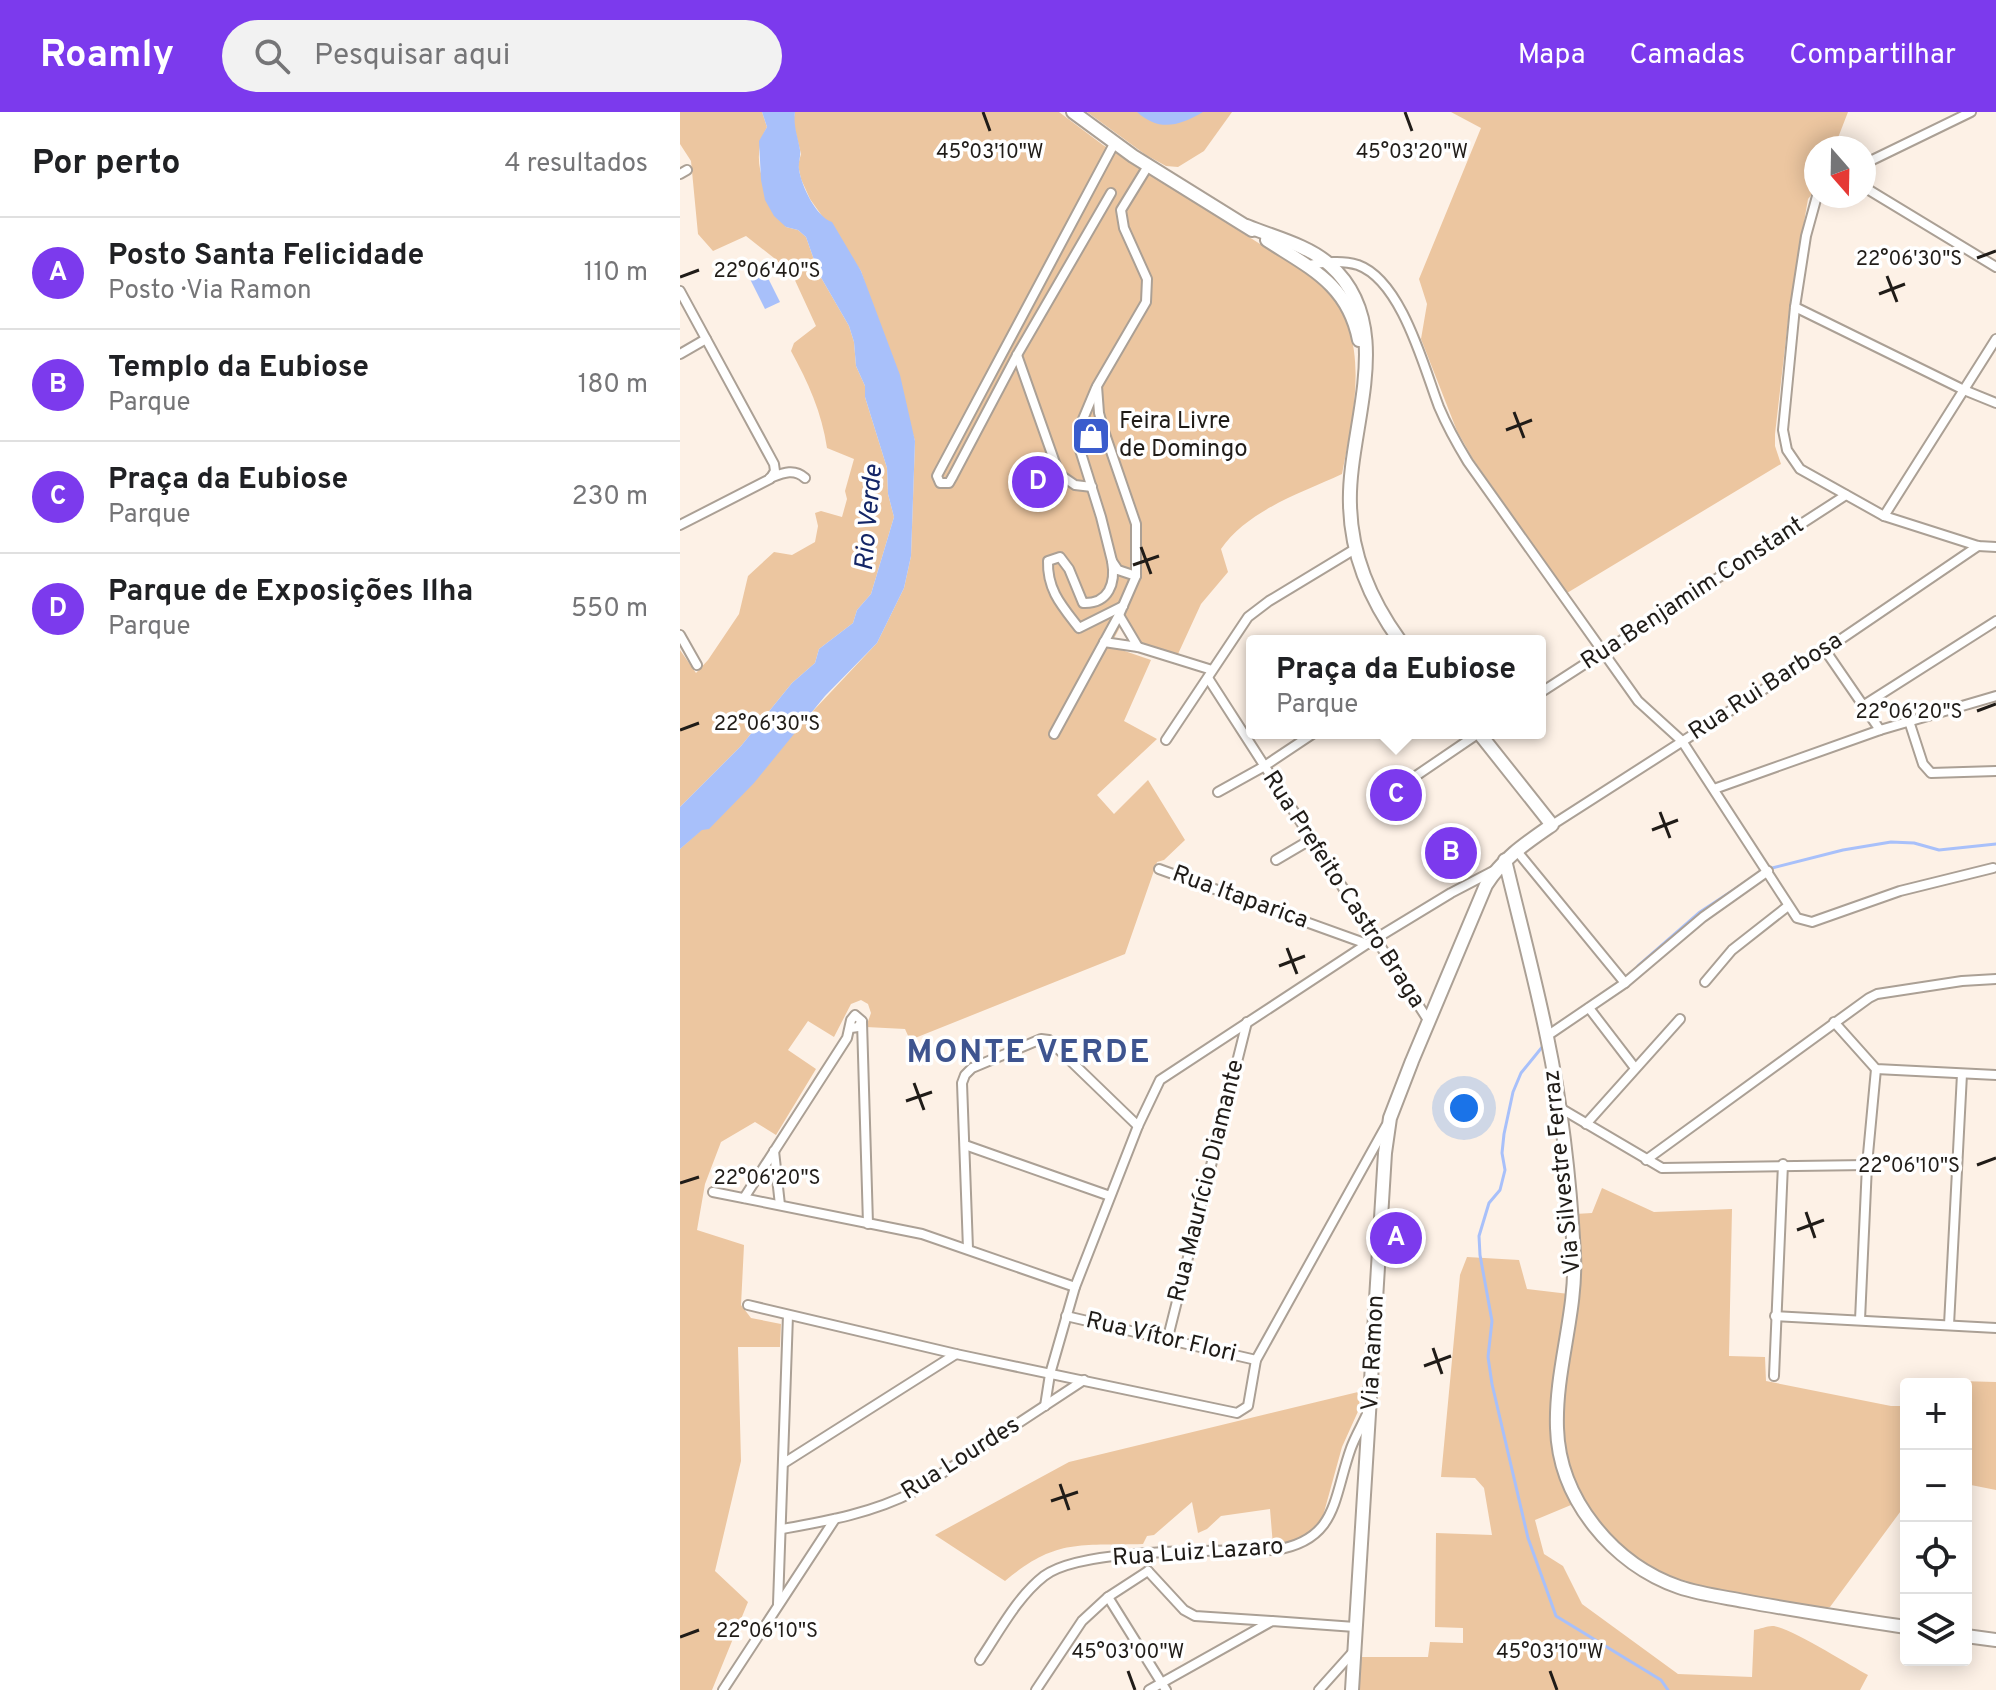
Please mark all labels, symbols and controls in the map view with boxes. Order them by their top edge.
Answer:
search box [222,20,782,92]
text: Roamly [40,32,174,81]
icon: search [250,34,294,78]
text: Pesquisar aqui [314,38,510,75]
text: Mapa [1518,38,1585,74]
text: Camadas [1629,38,1745,74]
text: Compartilhar [1789,38,1956,74]
north arrow [1804,136,1876,208]
text: 45°03'10"W [936,140,1044,166]
text: 45°03'20"W [1356,140,1468,166]
text: Por perto [32,143,181,186]
text: 4 resultados [504,148,648,181]
text: Posto Santa Felicidade [108,238,424,275]
text: 22°06'30"S [1856,247,1962,273]
text: A [49,257,67,290]
text: 110 m [584,257,648,290]
text: 22°06'40"S [713,259,821,285]
text: Posto · Via Ramon [108,275,312,308]
text: Templo da Eubiose [108,350,369,387]
text: B [49,369,67,402]
text: 180 m [578,369,648,402]
text: Parque [108,387,190,420]
place label: Feira Livre de Domingo [1119,407,1248,465]
shop icon: Feira Livre de Domingo [1070,415,1112,457]
pin: D [1012,452,1064,512]
text: Praça da Eubiose [108,462,348,499]
water label: Rio Verde [849,463,891,572]
text: C [50,481,66,514]
text: 230 m [572,481,648,514]
text: Parque [108,499,190,532]
street label: Rua Benjamim Constant [1576,511,1810,677]
text: Parque de Exposições Ilha [108,574,473,611]
text: D [49,593,67,626]
text: 550 m [571,593,648,626]
text: Parque [108,611,190,644]
street label: Rua Rui Barbosa [1684,626,1848,748]
popup [1246,635,1546,739]
text: Praça da Eubiose [1276,652,1516,689]
text: Parque [1276,689,1358,722]
text: 22°06'20"S [1856,700,1962,726]
text: 22°06'30"S [714,712,820,738]
pin: C [1370,765,1422,825]
street label: Rua Prefeito Castro Braga [1255,766,1431,1014]
pin: B [1425,823,1477,883]
street label: Rua Itaparica [1168,860,1312,936]
district label: MONTE VERDE [906,1034,1152,1074]
street label: Rua Maurício Diamante [1162,1057,1252,1305]
street label: Via Silvestre Ferraz [1537,1068,1589,1276]
your location [1444,1088,1484,1128]
text: 22°06'10"S [1858,1154,1960,1180]
text: 22°06'20"S [714,1166,820,1192]
pin: A [1370,1208,1422,1268]
street label: Via Ramon [1356,1294,1392,1412]
street label: Rua Vítor Flori [1083,1306,1239,1370]
map controls [1900,1378,1972,1666]
button: + [1900,1378,1972,1450]
street label: Rua Lourdes [896,1411,1026,1507]
button: − [1900,1450,1972,1522]
button: locate [1900,1522,1972,1594]
street label: Rua Luiz Lazaro [1111,1532,1285,1574]
button: layers [1900,1594,1972,1666]
text: 22°06'10"S [716,1619,818,1645]
text: 45°03'00"W [1072,1640,1184,1666]
text: 45°03'10"W [1496,1640,1604,1666]

